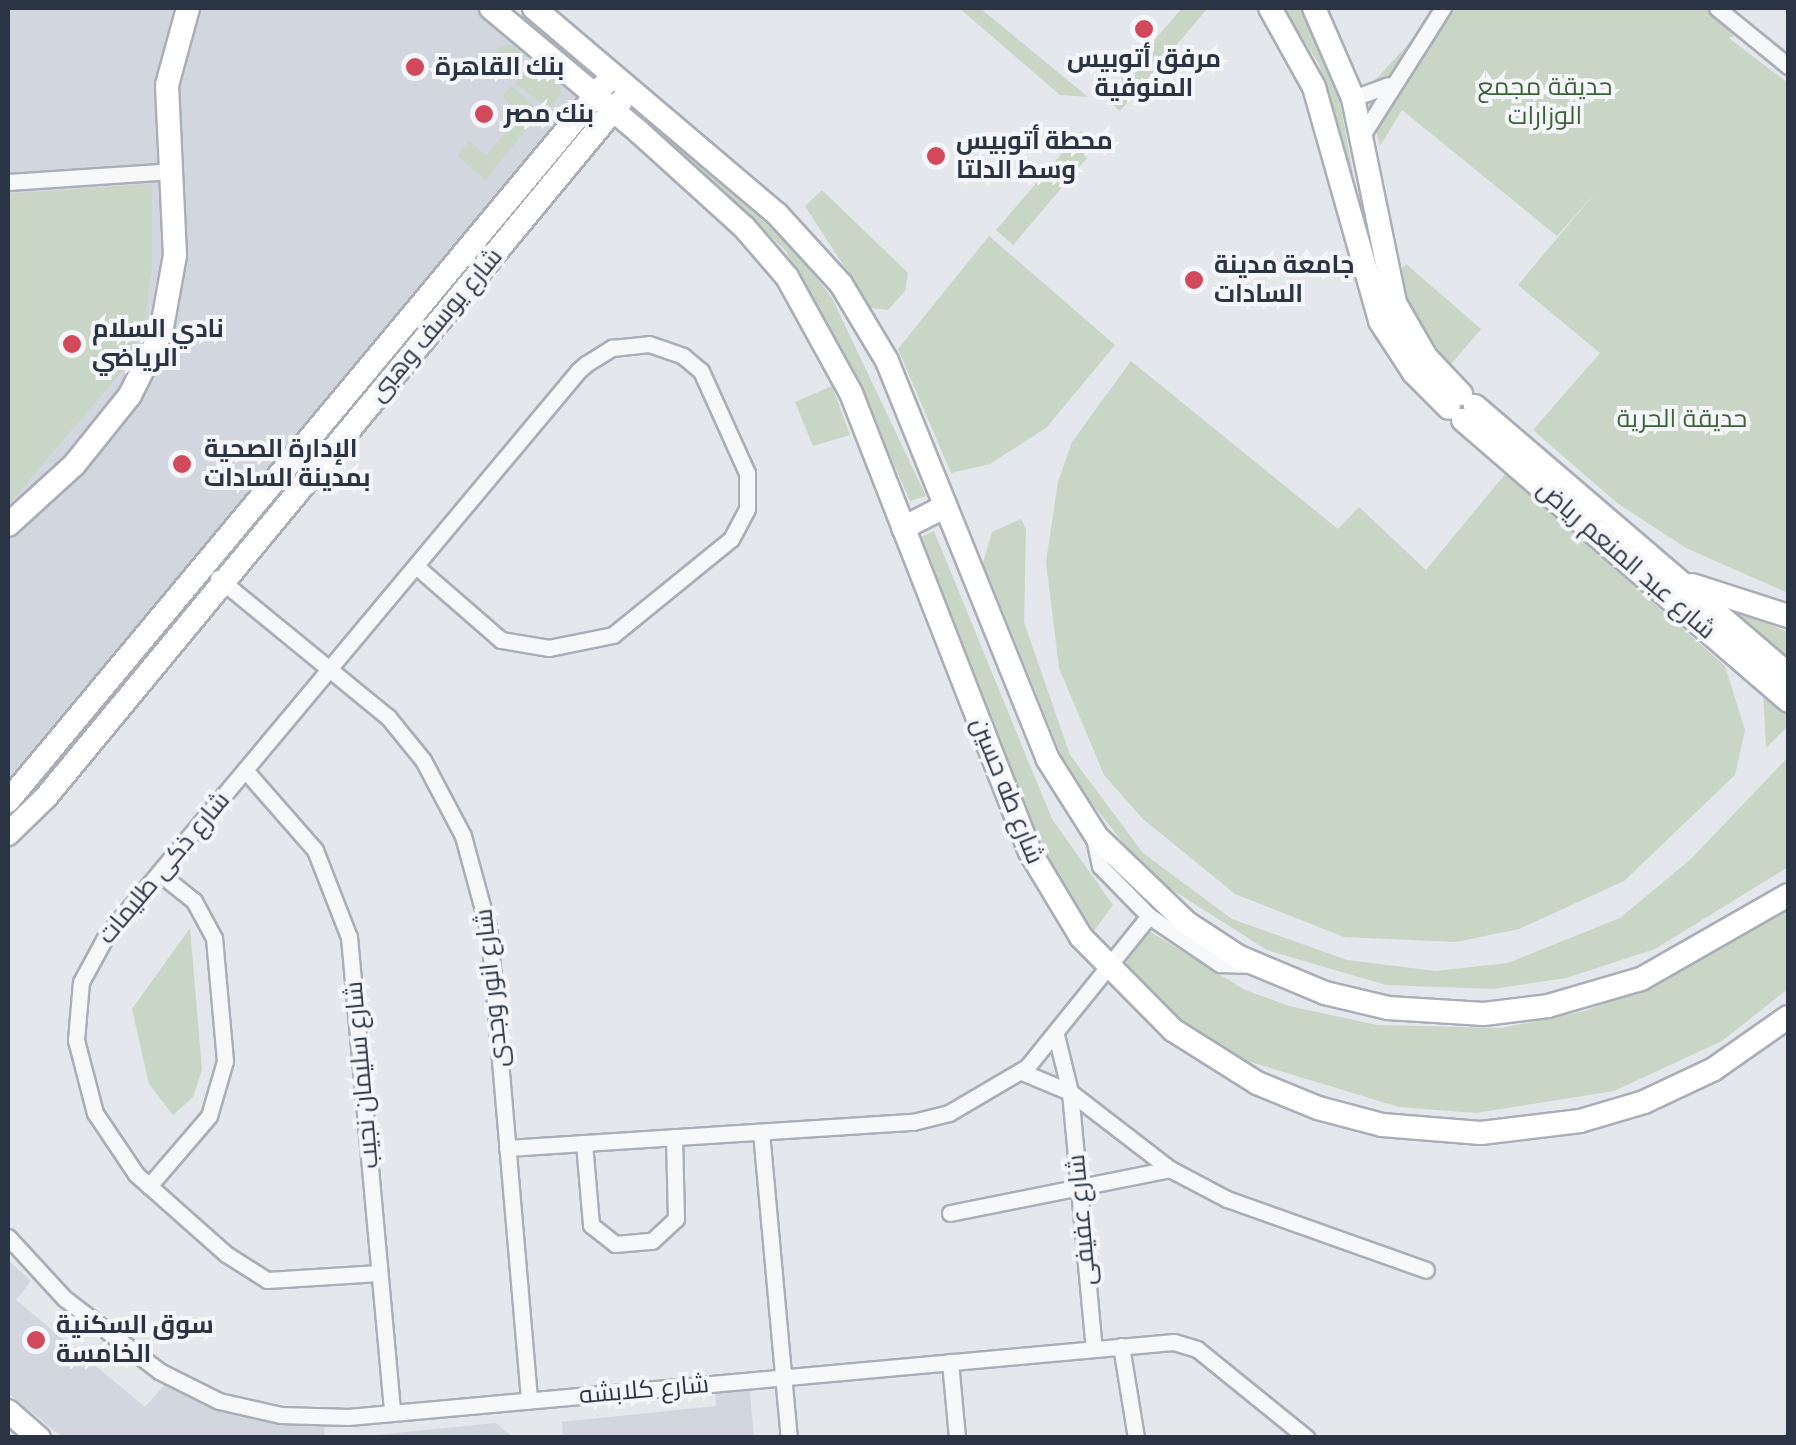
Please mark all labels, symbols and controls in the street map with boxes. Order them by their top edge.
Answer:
marker: مرفق أتوبيس المنوفية [1133,18,1155,40]
place label: مرفق أتوبيس المنوفية [1067,45,1221,104]
place label: بنك القاهرة [435,52,564,82]
marker: بنك القاهرة [404,56,426,78]
park label: حديقة مجمع الوزارات [1478,73,1612,132]
place label: بنك مصر [504,99,594,129]
marker: بنك مصر [473,103,495,125]
place label: محطة أتوبيس وسط الدلتا [956,127,1113,186]
marker: محطة أتوبيس وسط الدلتا [925,145,947,167]
street label: شارع يوسف وهبى [363,242,509,408]
place label: جامعة مدينة السادات [1214,251,1354,310]
marker: جامعة مدينة السادات [1183,269,1205,291]
place label: نادي السلام الرياضي [92,315,224,374]
marker: نادي السلام الرياضي [61,333,83,355]
park label: حديقة الحرية [1617,404,1747,434]
place label: الإدارة الصحية بمدينة السادات [204,435,370,494]
marker: الإدارة الصحية بمدينة السادات [169,451,195,477]
street label: شارع عبد المنعم رياض [1531,474,1721,646]
street label: شارع طه حسين [964,714,1050,868]
street label: شارع ذكى طليمات [92,786,236,950]
street label: شارع انور وجدى [469,907,515,1069]
street label: شارع سليمان نجيب [339,980,385,1170]
street label: شارع عفيفى [1061,1153,1103,1287]
place label: سوق السكنية الخامسة [56,1311,214,1370]
marker: سوق السكنية الخامسة [25,1329,47,1351]
street label: شارع كلابشه [578,1369,710,1411]

